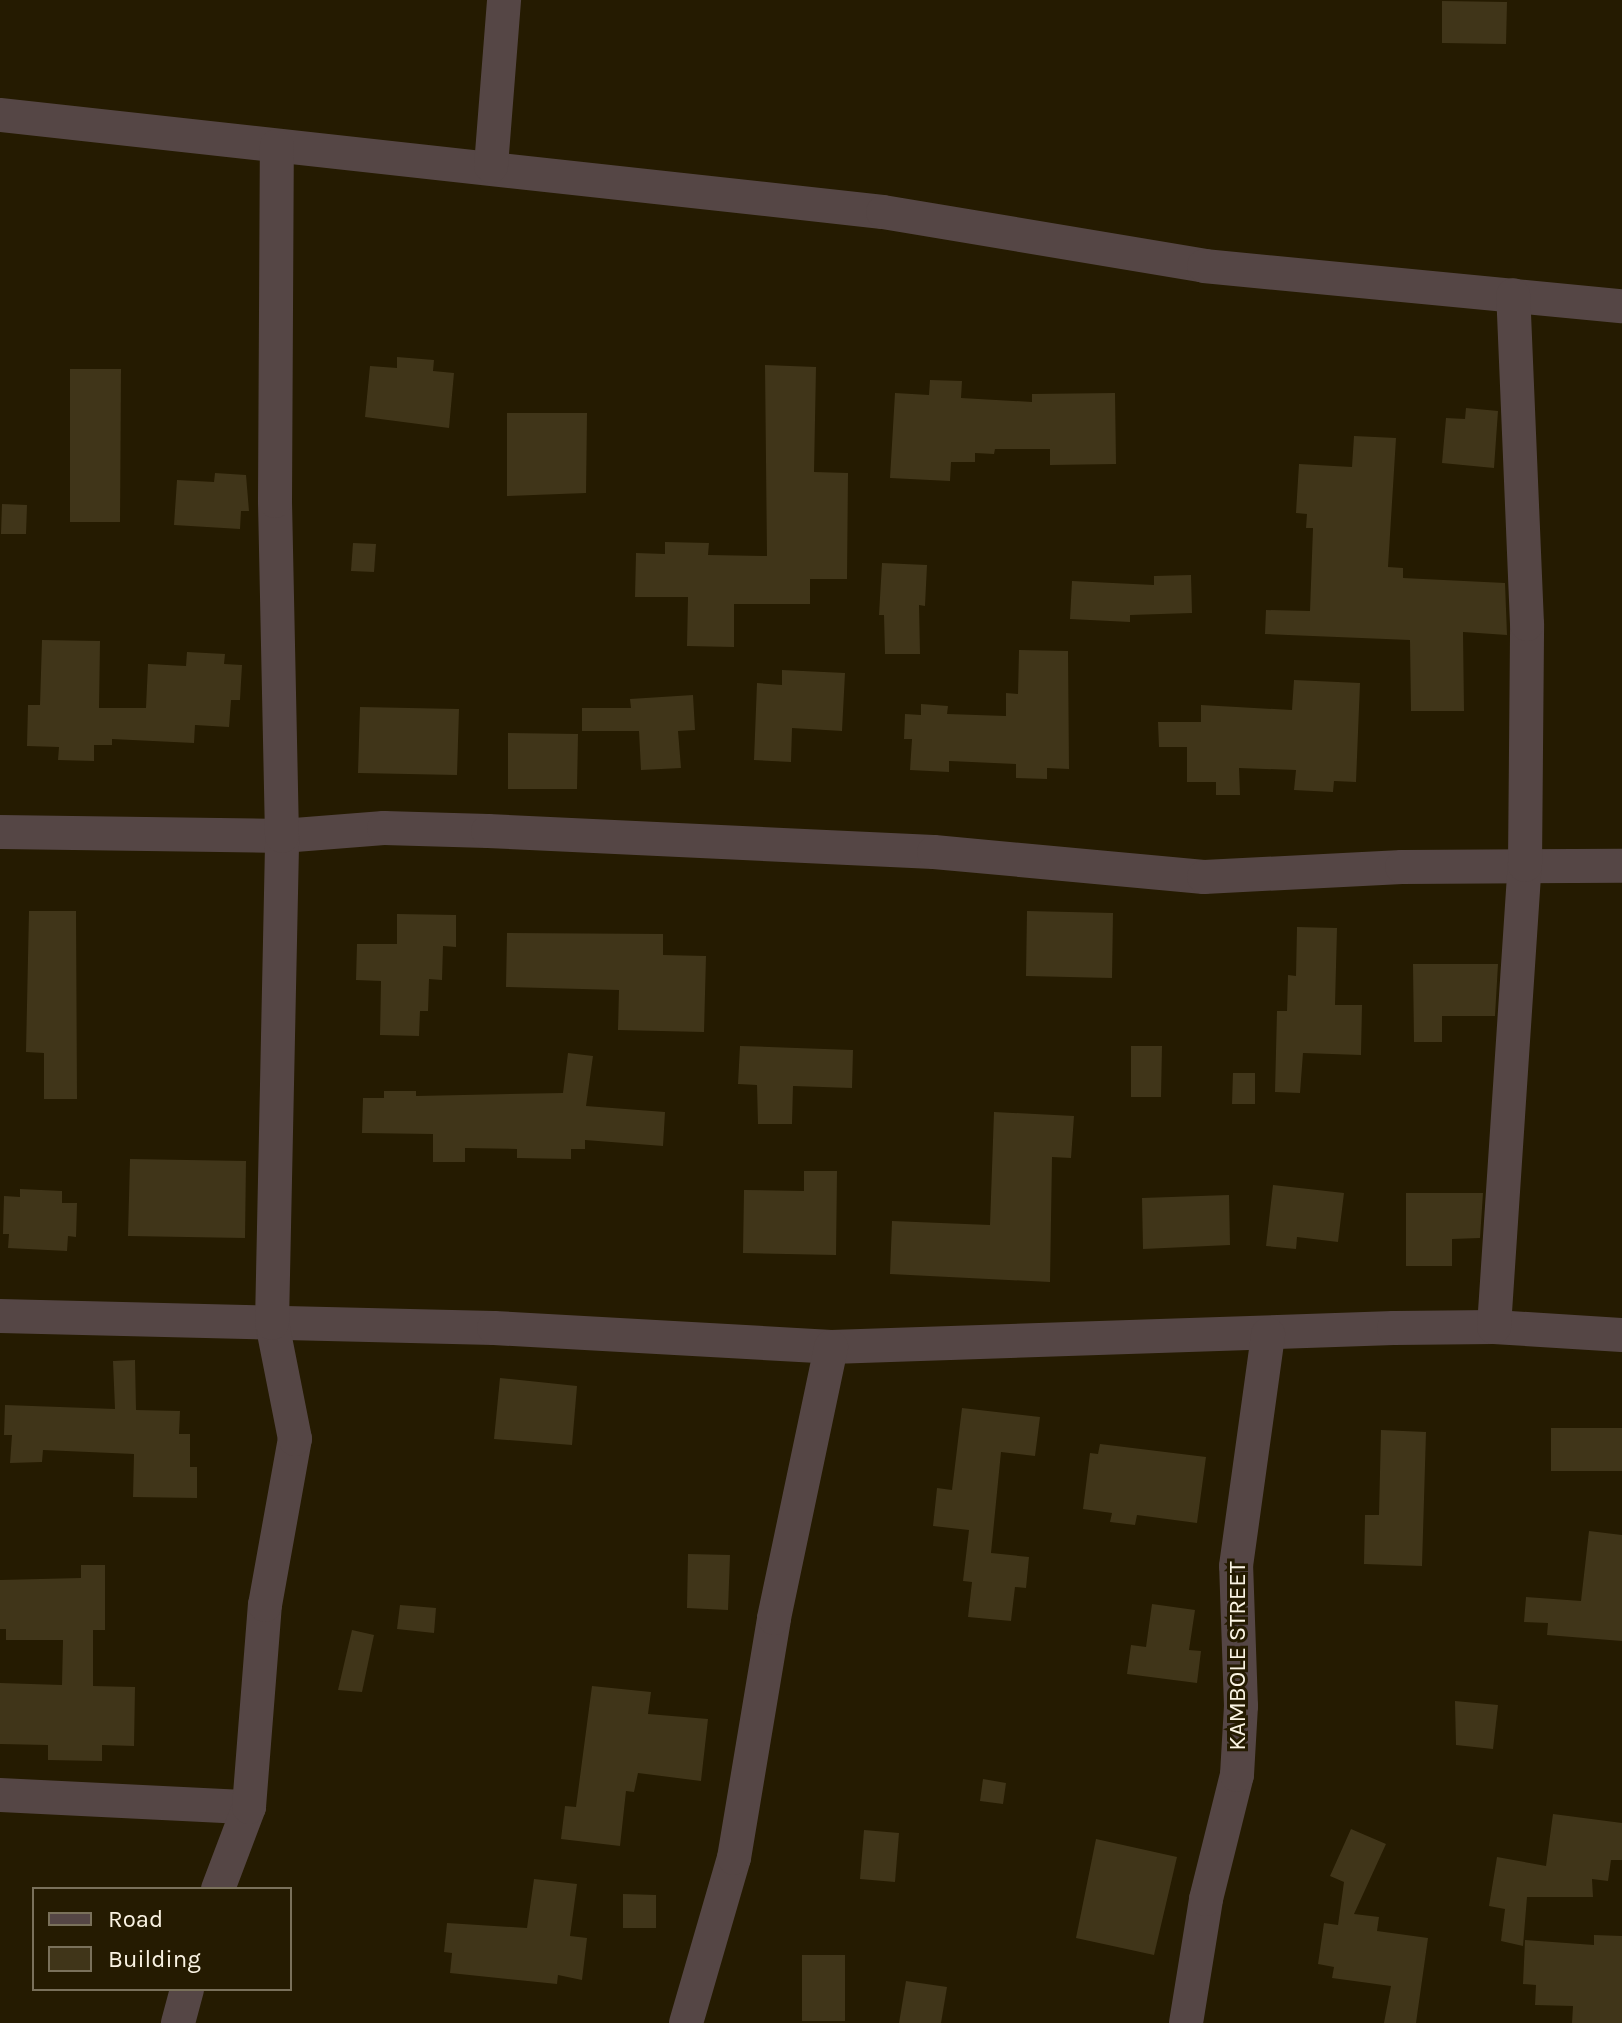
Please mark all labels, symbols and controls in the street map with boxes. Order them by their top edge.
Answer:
street label: KAMBOLE STREET [1224,1561,1252,1751]
legend [32,1887,292,1991]
text: Road [108,1905,163,1933]
text: Building [108,1945,201,1973]

